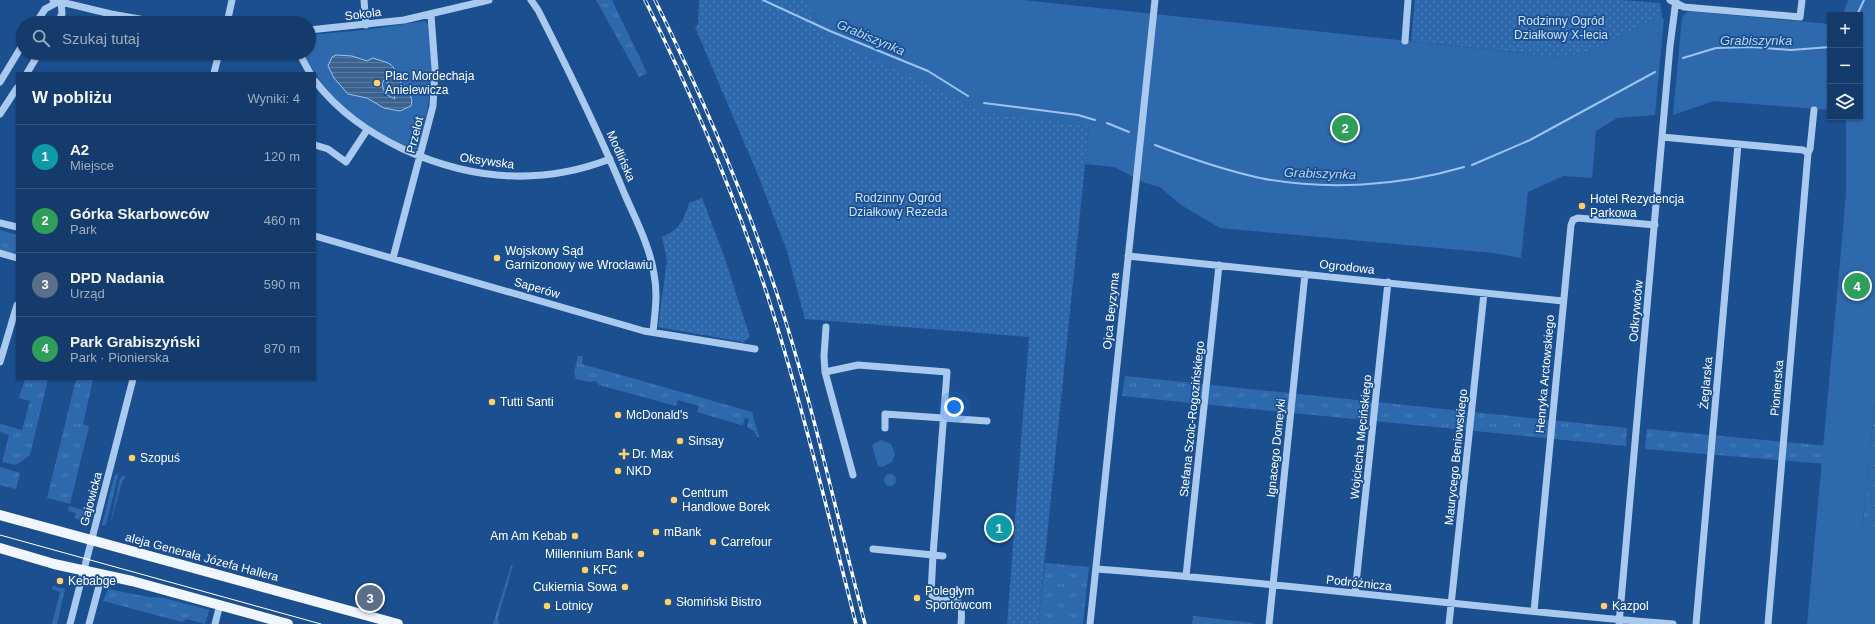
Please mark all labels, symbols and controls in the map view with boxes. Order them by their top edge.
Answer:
street label: Sokola [344,5,382,23]
map controls [1827,12,1863,120]
button: + [1827,12,1863,48]
park label: Rodzinny Ogród Działkowy X-lecia [1514,14,1608,42]
search box [16,16,316,60]
water label: Grabiszynka [835,16,907,58]
icon: search [30,27,52,49]
text: Szukaj tutaj [62,30,140,47]
water label: Grabiszynka [1720,33,1792,48]
button: − [1827,48,1863,84]
place label: Plac Mordechaja Anielewicza [385,69,475,97]
marker: Plac Mordechaja Anielewicza [372,78,382,88]
button: layers [1827,84,1863,120]
text: W pobliżu [32,88,112,107]
text: Wyniki: 4 [247,91,300,106]
pin: 2 [1332,113,1358,143]
street label: Przelot [404,115,426,155]
street label: Modlińska [604,128,639,184]
text: A2 [70,141,89,158]
text: 1 [41,149,49,164]
text: 120 m [264,149,300,164]
street label: Oksywska [459,150,515,172]
text: Miejsce [70,158,114,173]
water label: Grabiszynka [1284,165,1356,182]
park label: Rodzinny Ogród Działkowy Rezeda [849,191,948,219]
place label: Hotel Rezydencja Parkowa [1590,192,1684,220]
marker: Hotel Rezydencja Parkowa [1577,201,1587,211]
text: Górka Skarbowców [70,205,209,222]
text: 2 [41,213,49,228]
text: 460 m [264,213,300,228]
text: Park [70,222,97,237]
place label: Wojskowy Sąd Garnizonowy we Wrocławiu [505,244,652,272]
marker: Wojskowy Sąd Garnizonowy we Wrocławiu [492,253,502,263]
street label: Ogrodowa [1319,257,1376,277]
text: DPD Nadania [70,269,164,286]
street label: Ojca Beyzyma [1100,271,1122,350]
pin: 4 [1844,271,1870,301]
street label: Saperów [512,275,562,301]
text: 3 [41,277,49,292]
text: 590 m [264,277,300,292]
street label: Odkrywców [1626,279,1646,342]
text: Urząd [70,286,105,301]
street label: Henryka Arctowskiego [1533,314,1557,434]
text: Park Grabiszyński [70,333,200,350]
street label: Stefana Szolc-Rogozińskiego [1177,340,1207,498]
text: 4 [41,341,49,356]
text: 870 m [264,341,300,356]
text: Park · Pionierska [70,350,169,365]
street label: Żeglarska [1697,356,1715,410]
street label: Pionierska [1768,359,1786,417]
street label: Wojciecha Męcińskiego [1347,374,1375,500]
street label: Maurycego Beniowskiego [1442,388,1470,526]
place label: Tutti Santi [500,395,554,409]
marker: Tutti Santi [487,397,497,407]
your location [944,397,964,417]
street label: Ignacego Domeyki [1264,398,1288,498]
place label: McDonald's [626,408,688,422]
marker: McDonald's [613,410,623,420]
place label: Sinsay [688,434,724,448]
marker: Sinsay [675,436,685,446]
place label: Dr. Max [632,447,673,461]
marker: Dr. Max [619,449,629,459]
place label: Szopuś [140,451,180,465]
marker: Szopuś [127,453,137,463]
place label: NKD [626,464,652,478]
marker: NKD [613,466,623,476]
street label: Gajowicka [77,470,105,528]
place label: Centrum Handlowe Borek [682,486,771,514]
marker: Centrum Handlowe Borek [669,495,679,505]
pin: 1 [986,513,1012,543]
place label: mBank [664,525,702,539]
marker: mBank [651,527,661,537]
place label: Am Am Kebab [490,529,567,543]
street label: aleja Generała Józefa Hallera [124,530,280,584]
marker: Am Am Kebab [570,531,580,541]
place label: Carrefour [721,535,772,549]
marker: Carrefour [708,537,718,547]
place label: Millennium Bank [545,547,634,561]
marker: Millennium Bank [636,549,646,559]
place label: KFC [593,563,617,577]
marker: KFC [580,565,590,575]
street label: Podróżnicza [1325,573,1393,593]
place label: Kebabge [68,574,116,588]
marker: Kebabge [55,576,65,586]
place label: Cukiernia Sowa [533,580,617,594]
marker: Cukiernia Sowa [620,582,630,592]
pin: 3 [357,583,383,613]
place label: Poległym Sportowcom [925,584,992,612]
marker: Poległym Sportowcom [912,593,922,603]
place label: Słomiński Bistro [676,595,762,609]
marker: Słomiński Bistro [663,597,673,607]
place label: Lotnicy [555,599,593,613]
place label: Kazpol [1612,599,1649,613]
marker: Lotnicy [542,601,552,611]
marker: Kazpol [1599,601,1609,611]

